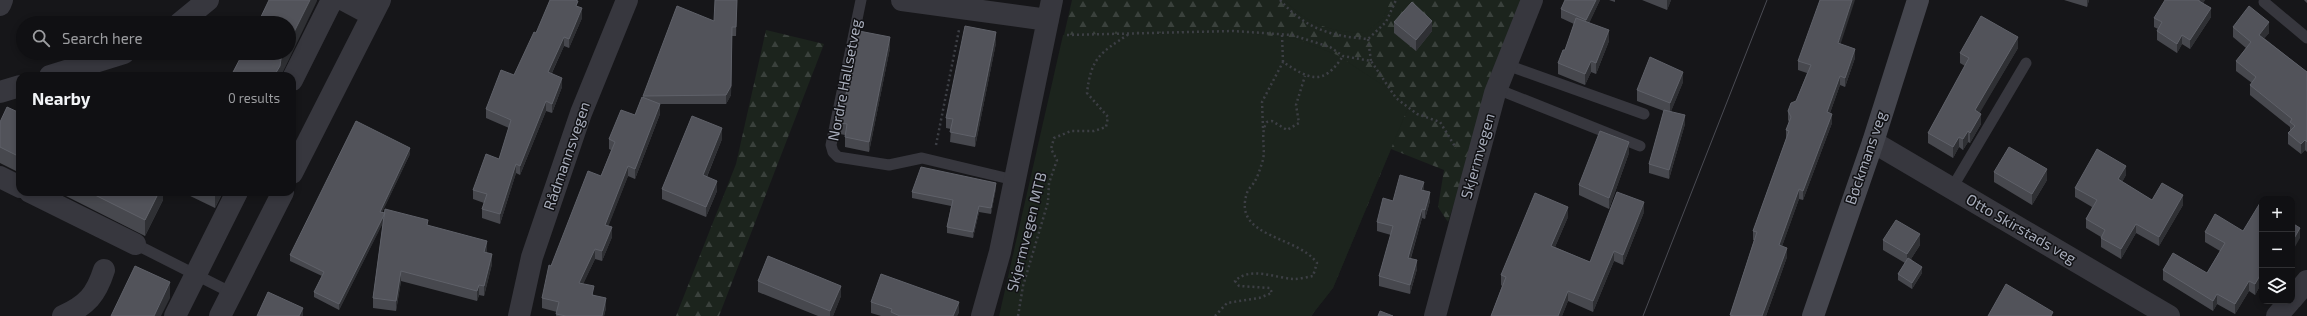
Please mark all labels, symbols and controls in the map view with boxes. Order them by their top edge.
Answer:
search box [16,16,296,60]
street label: Nordre Hallsetveg [823,17,865,142]
icon: search [30,27,52,49]
text: Search here [62,29,143,47]
text: Nearby [32,88,90,108]
text: 0 results [228,90,280,106]
street label: Rådmannsvegen [539,99,593,212]
street label: Bøckmans veg [1841,108,1890,207]
street label: Skjermvegen [1456,111,1499,201]
street label: Skjermvegen MTB [1002,170,1051,294]
street label: Otto Skirstads veg [1963,189,2080,267]
map controls [2259,196,2295,304]
button: + [2259,196,2295,232]
button: − [2259,232,2295,268]
button: layers [2259,268,2295,304]

